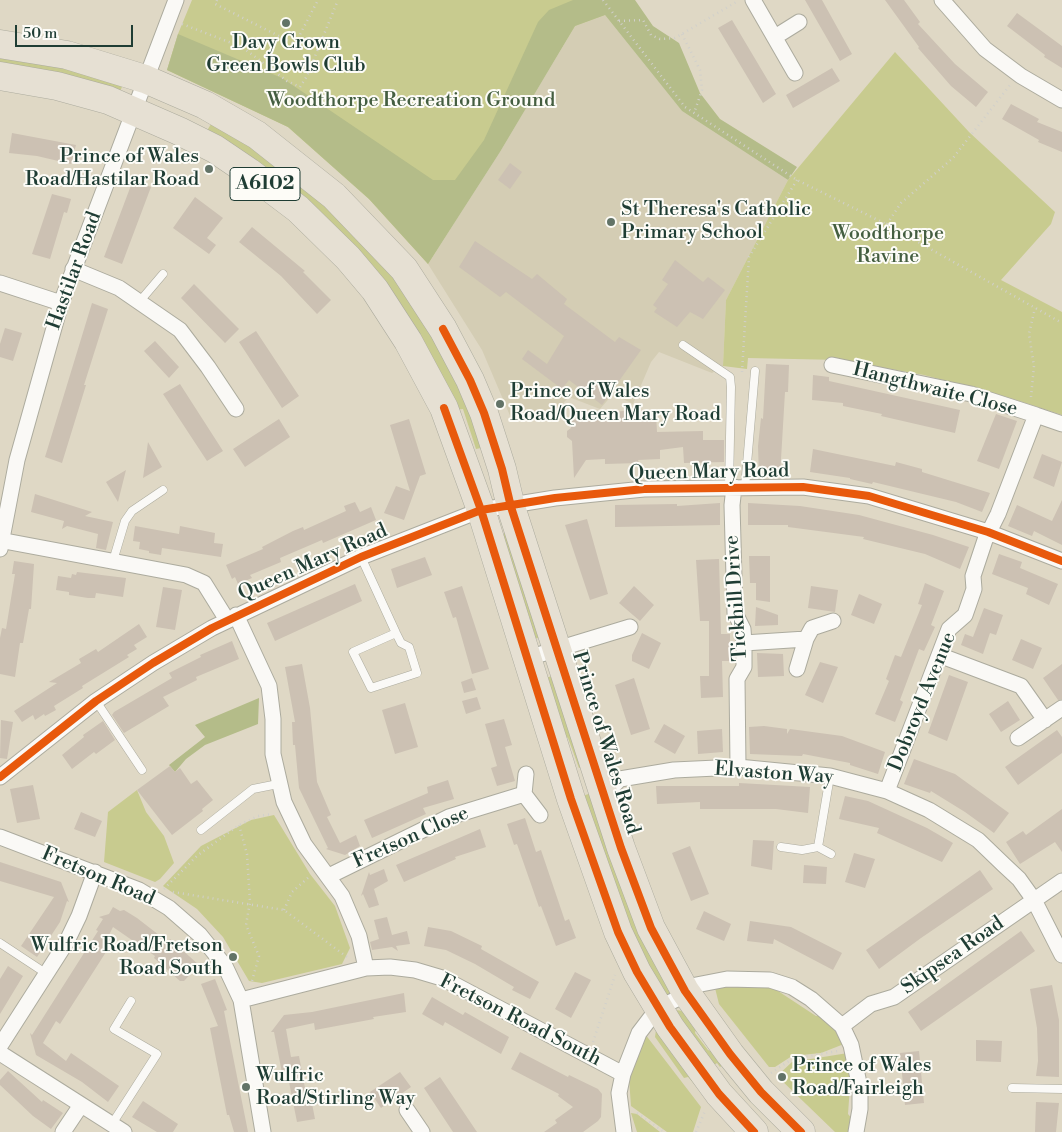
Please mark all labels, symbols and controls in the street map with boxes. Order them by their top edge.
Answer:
scale bar [18,15,135,47]
marker: Davy Crown Green Bowls Club [280,17,292,29]
text: 50 m [23,24,57,43]
place label: Davy Crown Green Bowls Club [206,31,366,78]
park label: Woodthorpe Recreation Ground [267,89,555,113]
place label: Prince of Wales Road/Hastilar Road [25,145,199,192]
marker: Prince of Wales Road/Hastilar Road [203,163,215,175]
road number: A6102 [230,168,300,200]
place label: St Theresa's Catholic Primary School [621,198,811,245]
street label: Hastilar Road [43,209,107,333]
marker: St Theresa's Catholic Primary School [605,216,617,228]
park label: Woodthorpe Ravine [832,222,944,269]
street label: Hangthwaite Close [850,358,1020,422]
place label: Prince of Wales Road/Queen Mary Road [510,380,721,427]
marker: Prince of Wales Road/Queen Mary Road [494,398,506,410]
street label: Queen Mary Road [628,460,790,486]
street label: Queen Mary Road [235,519,391,607]
street label: Tickhill Drive [721,534,753,662]
street label: Dobroyd Avenue [884,629,962,775]
street label: Prince of Wales Road [566,649,644,837]
street label: Elvaston Way [714,758,834,790]
street label: Fretson Close [349,802,473,874]
street label: Fretson Road [38,842,158,912]
street label: Skipsea Road [897,912,1009,1000]
place label: Wulfric Road/Fretson Road South [30,934,223,981]
marker: Wulfric Road/Fretson Road South [227,951,239,963]
street label: Fretson Road South [435,970,605,1072]
place label: Prince of Wales Road/Fairleigh [792,1054,932,1101]
place label: Wulfric Road/Stirling Way [256,1064,415,1111]
marker: Prince of Wales Road/Fairleigh [776,1071,788,1083]
marker: Wulfric Road/Stirling Way [240,1081,252,1093]

